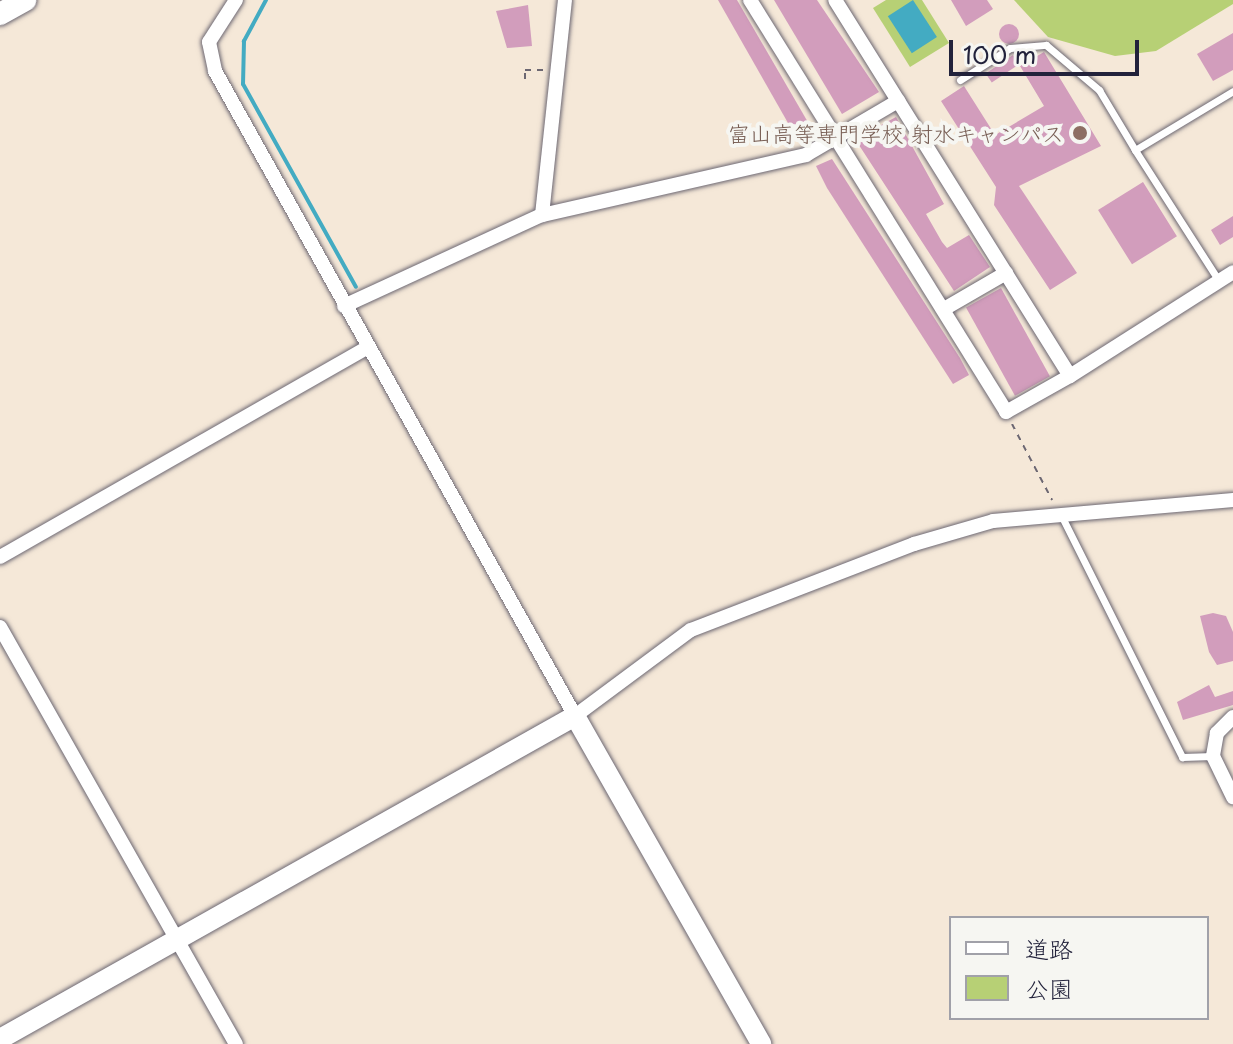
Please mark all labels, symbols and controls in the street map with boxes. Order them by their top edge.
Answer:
scale bar [953,24,1143,74]
text: 100 m [963,36,1036,72]
place label: 富山高等専門学校 射水キャンパス [727,120,1064,146]
marker: 富山高等専門学校 射水キャンパス [1071,124,1089,142]
legend [949,916,1209,1020]
text: 道路 [1025,930,1073,966]
text: 公園 [1025,970,1073,1006]

